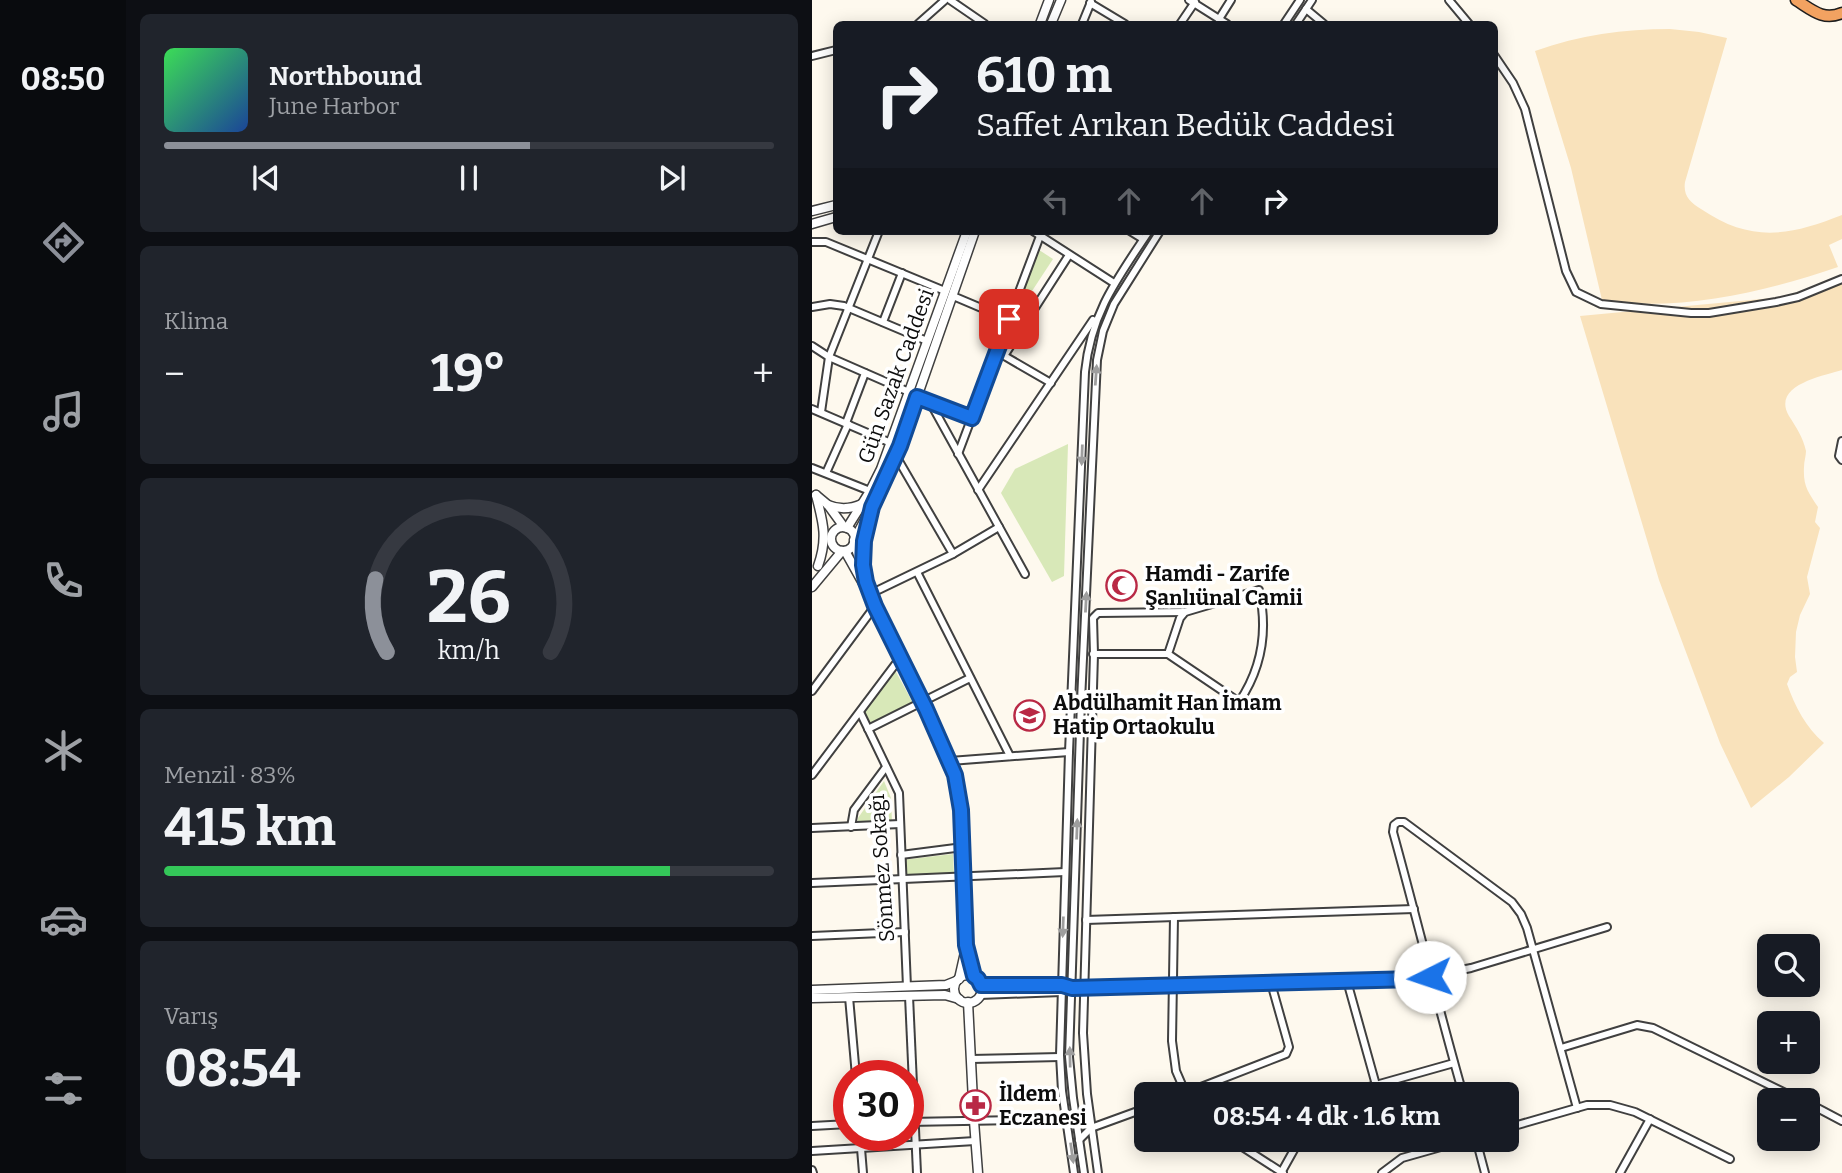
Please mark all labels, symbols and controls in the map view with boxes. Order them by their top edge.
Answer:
text: 610 m [976,46,1112,105]
icon: right [861,49,952,140]
text: 08:50 [21,60,105,98]
text: Northbound [269,61,422,92]
text: June Harbor [269,92,399,120]
text: Saffet Arıkan Bedük Caddesi [976,106,1394,144]
icon: previous [247,159,285,197]
icon: pause [450,159,488,197]
icon: next [653,159,691,197]
icon: left [1037,182,1075,220]
icon: ahead [1110,182,1148,220]
icon: ahead [1183,182,1221,220]
icon: right [1256,182,1294,220]
icon: directions [39,218,88,267]
street label: Gün Sazak Caddesi [852,285,940,467]
pin [979,289,1039,349]
icon: arrive [990,300,1028,338]
text: Klima [164,307,228,335]
text: 19° [431,342,506,405]
text: − [164,351,185,397]
text: + [752,351,774,397]
one-way arrow [1090,364,1101,386]
icon: music [39,387,88,436]
one-way arrow [1076,444,1087,466]
text: 26 [427,555,511,642]
icon: phone [39,556,88,605]
place label: Hamdi - Zarife Şanlıünal Camii [1145,561,1303,611]
mosque icon: Hamdi - Zarife Şanlıünal Camii [1105,569,1139,603]
one-way arrow [1081,591,1092,613]
text: km/h [438,636,500,666]
place label: Abdülhamit Han İmam Hatip Ortaokulu [1053,689,1281,740]
school or university icon: Abdülhamit Han İmam Hatip Ortaokulu [1013,698,1047,732]
icon: climate [39,726,88,775]
text: Menzil · 83% [164,761,296,789]
street label: Sönmez Sokağı [864,793,900,943]
text: 415 km [164,796,336,859]
one-way arrow [1071,818,1082,840]
icon: car [39,895,88,944]
one-way arrow [1058,916,1069,938]
map controls [1757,934,1820,1151]
button: search [1757,934,1820,997]
position arrow [1393,940,1467,1014]
text: Varış [164,1002,219,1030]
button: + [1757,1011,1820,1074]
text: 08:54 [164,1037,301,1100]
one-way arrow [1064,1046,1076,1068]
speed limit sign: 30 [833,1060,924,1151]
icon: filters [39,1064,88,1113]
place label: İldem Eczanesi [999,1080,1087,1131]
button: − [1757,1088,1820,1151]
pharmacy icon: İldem Eczanesi [959,1089,993,1123]
text: 08:54 · 4 dk · 1.6 km [1213,1101,1440,1132]
one-way arrow [1066,1143,1077,1165]

